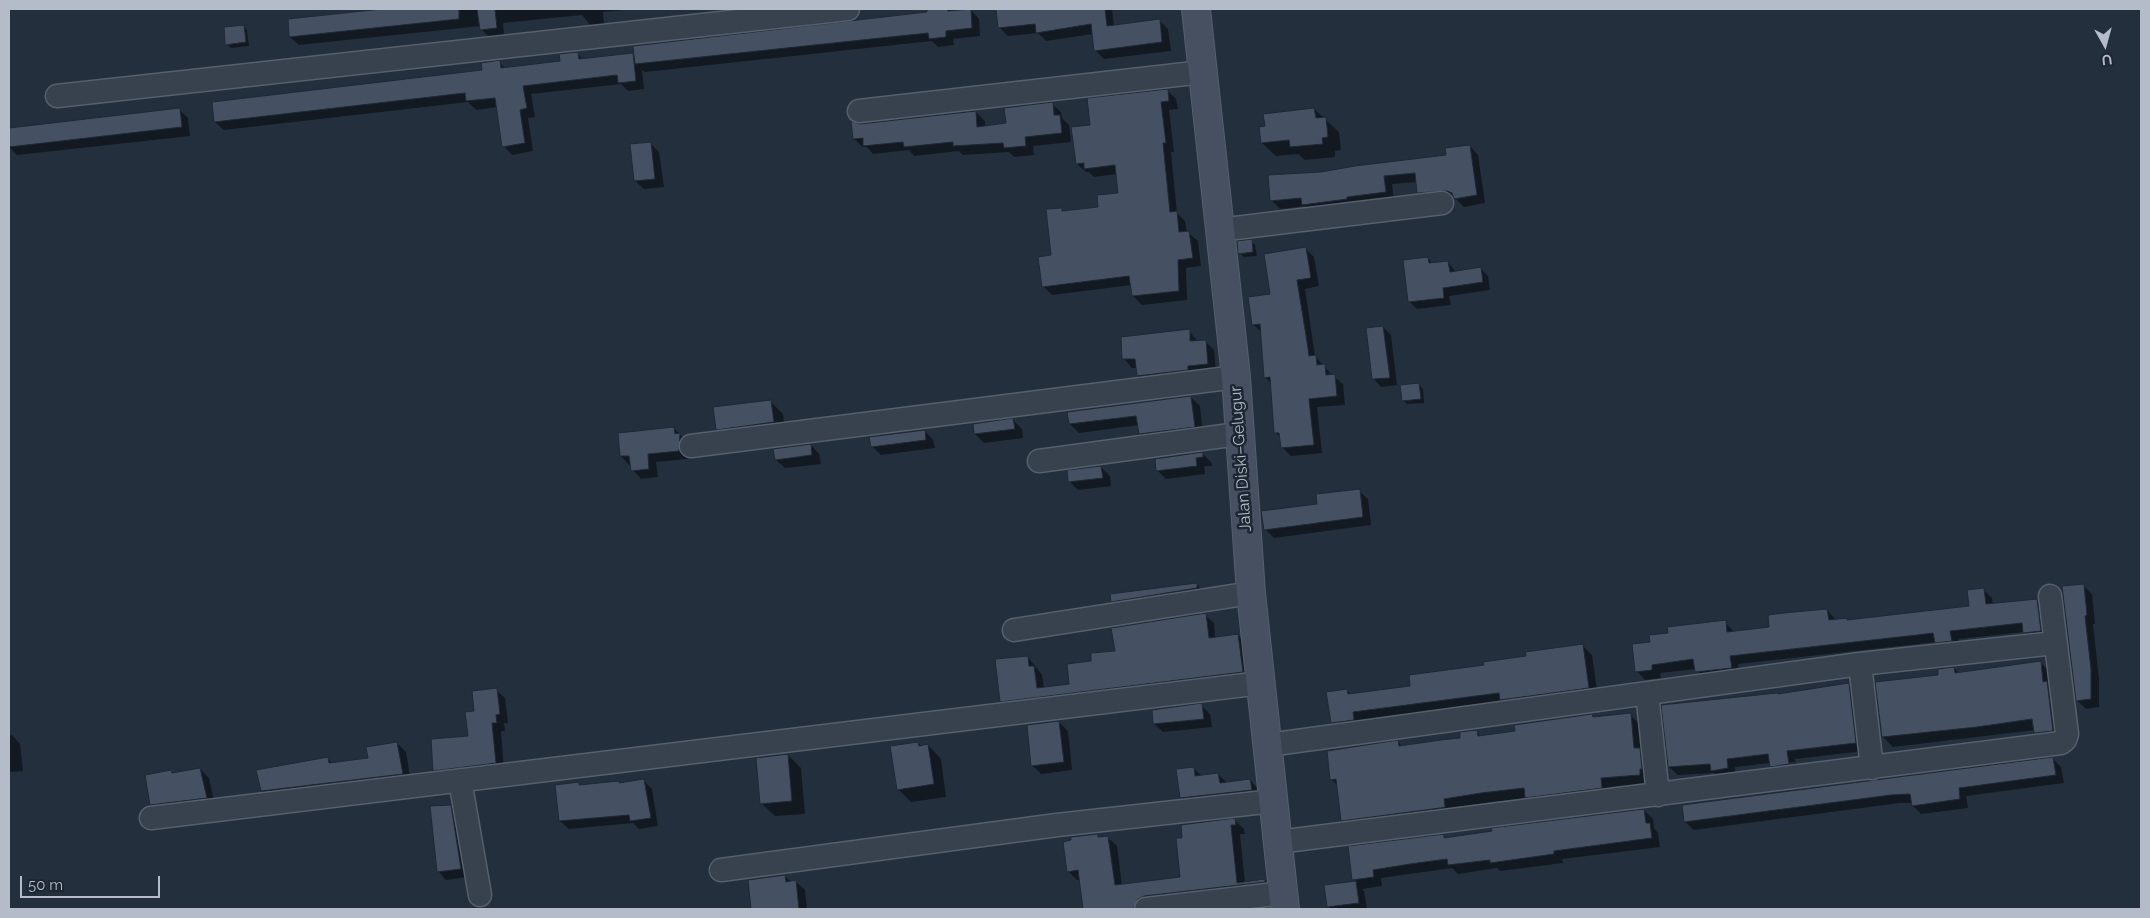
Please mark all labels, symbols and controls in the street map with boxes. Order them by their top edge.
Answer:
north arrow [2080,20,2130,70]
text: U [2101,51,2113,68]
street label: Jalan Diski–Gelugur [1226,385,1256,533]
scale bar [22,866,162,898]
text: 50 m [28,876,63,894]

